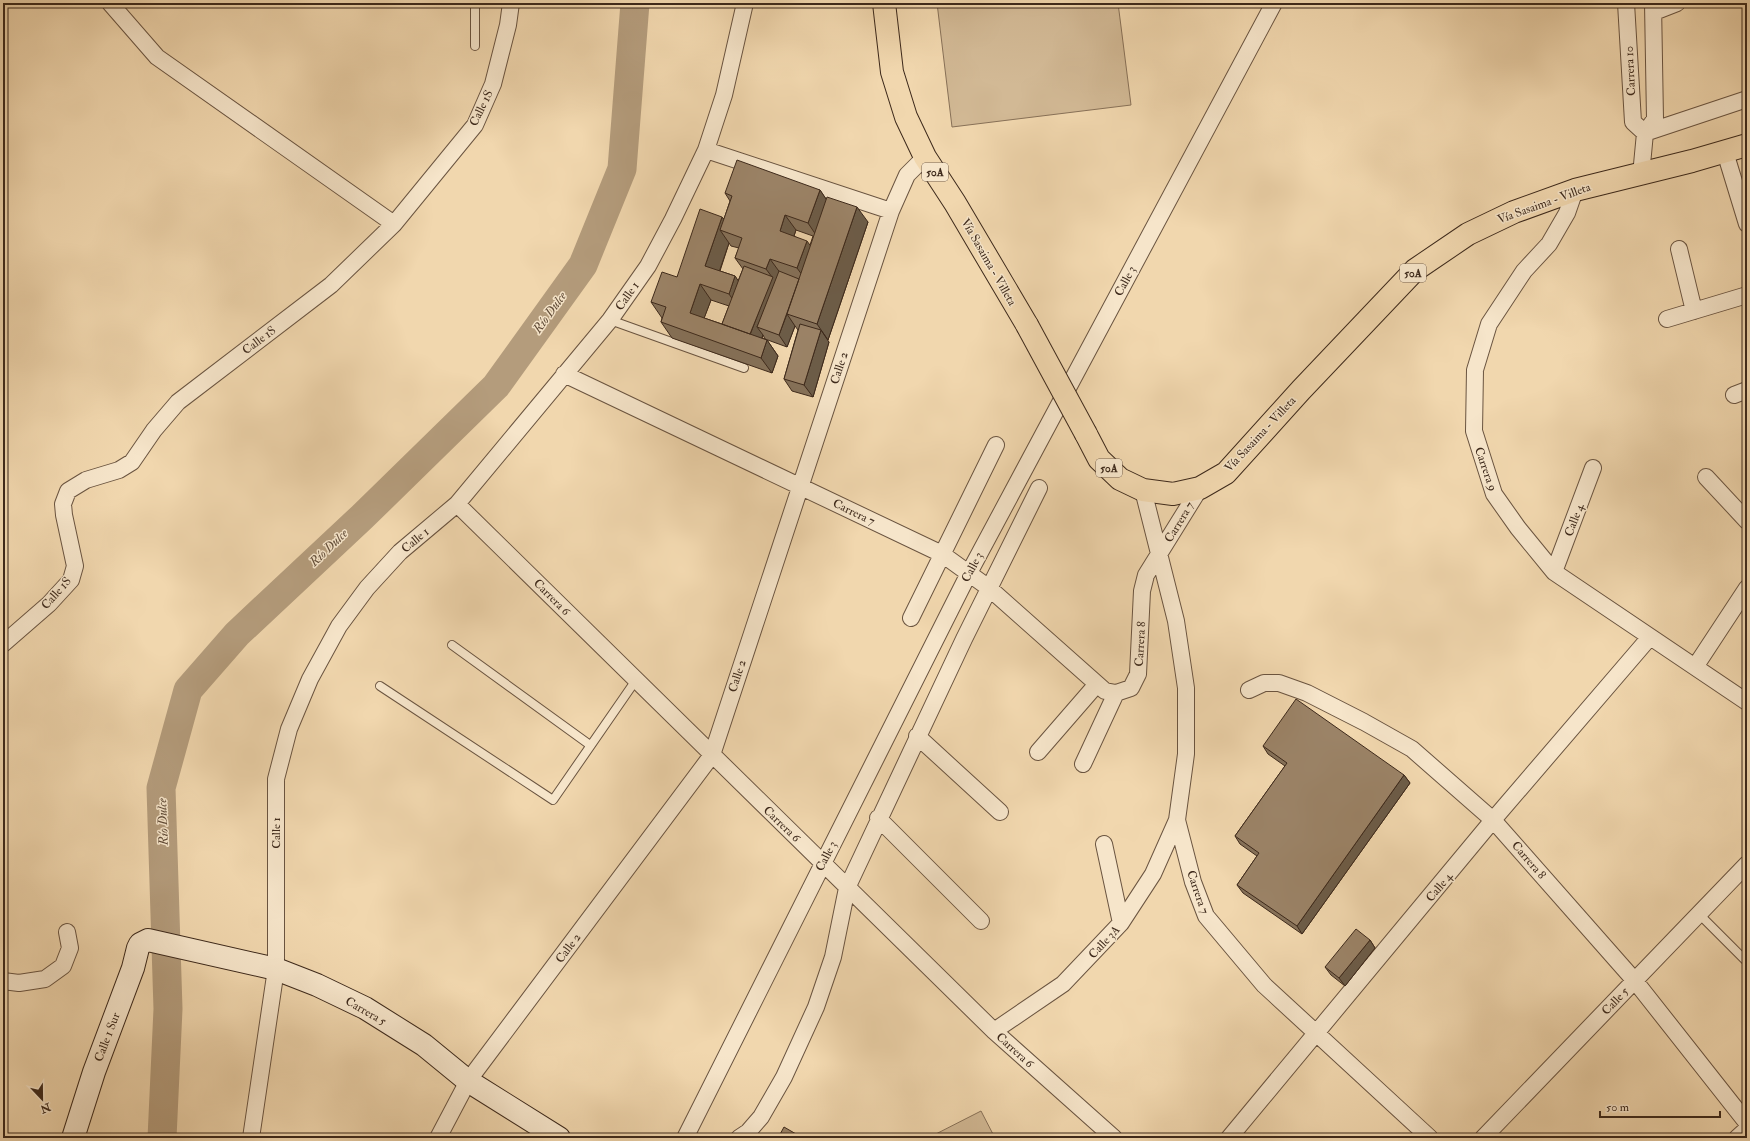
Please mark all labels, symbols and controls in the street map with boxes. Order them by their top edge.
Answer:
street label: Carrera 10 [1622,46,1639,96]
street label: Calle 1S [466,88,497,129]
road number: 50A [922,163,948,181]
street label: Vía Sasaima - Villeta [1496,179,1594,227]
street label: Vía Sasaima - Villeta [958,216,1020,309]
street label: Calle 3 [1111,264,1140,299]
road number: 50A [1400,264,1426,282]
street label: Calle 1 [612,279,643,314]
water label: Río Dulce [529,288,571,337]
street label: Calle 1S [240,323,279,358]
street label: Calle 2 [827,350,852,386]
street label: Vía Sasaima - Villeta [1221,393,1300,475]
street label: Carrera 9 [1471,445,1500,493]
road number: 50A [1096,459,1122,477]
street label: Carrera 7 [830,496,878,529]
street label: Carrera 7 [1161,499,1198,545]
street label: Calle 4 [1561,501,1588,539]
street label: Calle 1 [398,524,432,556]
water label: Río Dulce [305,525,352,571]
street label: Calle 3 [958,550,987,585]
street label: Calle 1S [38,574,75,613]
street label: Carrera 6 [530,576,574,619]
street label: Carrera 8 [1132,621,1149,667]
street label: Calle 2 [725,658,750,694]
water label: Río Dulce [154,797,172,847]
street label: Carrera 6 [760,803,804,846]
street label: Calle 1 [269,817,284,849]
street label: Carrera 8 [1508,838,1549,883]
street label: Calle 3 [813,839,840,874]
street label: Carrera 7 [1183,868,1212,916]
street label: Calle 4 [1423,869,1456,905]
street label: Calle 3A [1085,922,1124,962]
street label: Calle 2 [552,930,584,966]
street label: Calle 5 [1599,984,1633,1018]
street label: Carrera 5 [343,994,390,1029]
street label: Calle 1 Sur [91,1010,124,1064]
street label: Carrera 6 [993,1030,1037,1072]
north arrow [22,1079,62,1119]
scale bar [1600,1093,1720,1119]
text: N [37,1100,53,1116]
text: 50 m [1606,1100,1630,1115]

